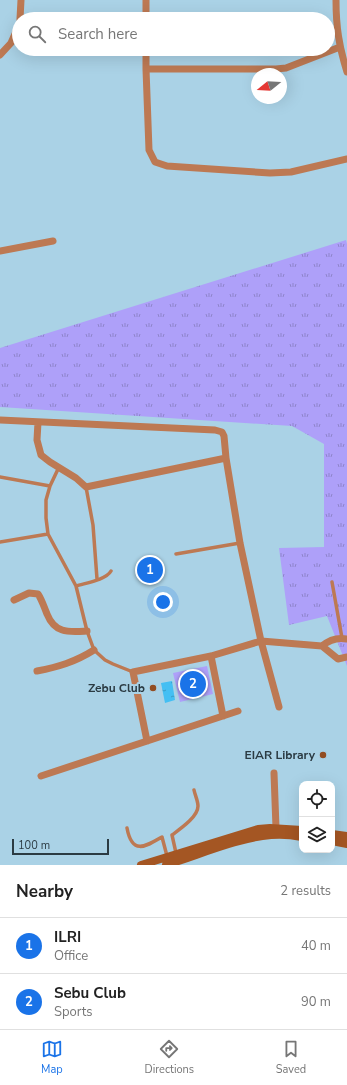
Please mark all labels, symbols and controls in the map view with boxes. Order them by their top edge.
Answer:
search box [12,12,335,56]
icon: search [26,23,48,45]
text: Search here [58,24,138,44]
north arrow [251,68,287,104]
pin: 1 [137,555,163,585]
your location [153,592,173,612]
pin: 2 [180,669,206,699]
place label: Zebu Club [88,680,145,696]
marker: Zebu Club [148,683,158,693]
place label: EIAR Library [244,747,316,763]
marker: EIAR Library [318,750,328,760]
map controls [299,781,335,853]
button: locate [299,781,335,817]
button: layers [299,817,335,853]
scale bar [12,837,109,856]
text: 100 m [18,838,50,853]
text: Nearby [16,880,73,903]
text: 2 results [280,882,331,900]
text: ILRI [54,927,81,947]
text: 1 [25,937,33,955]
text: 40 m [301,937,331,955]
text: Office [54,947,88,965]
text: Sebu Club [54,983,126,1003]
text: 2 [25,993,33,1011]
text: 90 m [301,993,331,1011]
text: Sports [54,1003,93,1021]
tab: Map [41,1038,63,1077]
tab: Directions [145,1038,194,1077]
tab: Saved [276,1038,306,1077]

